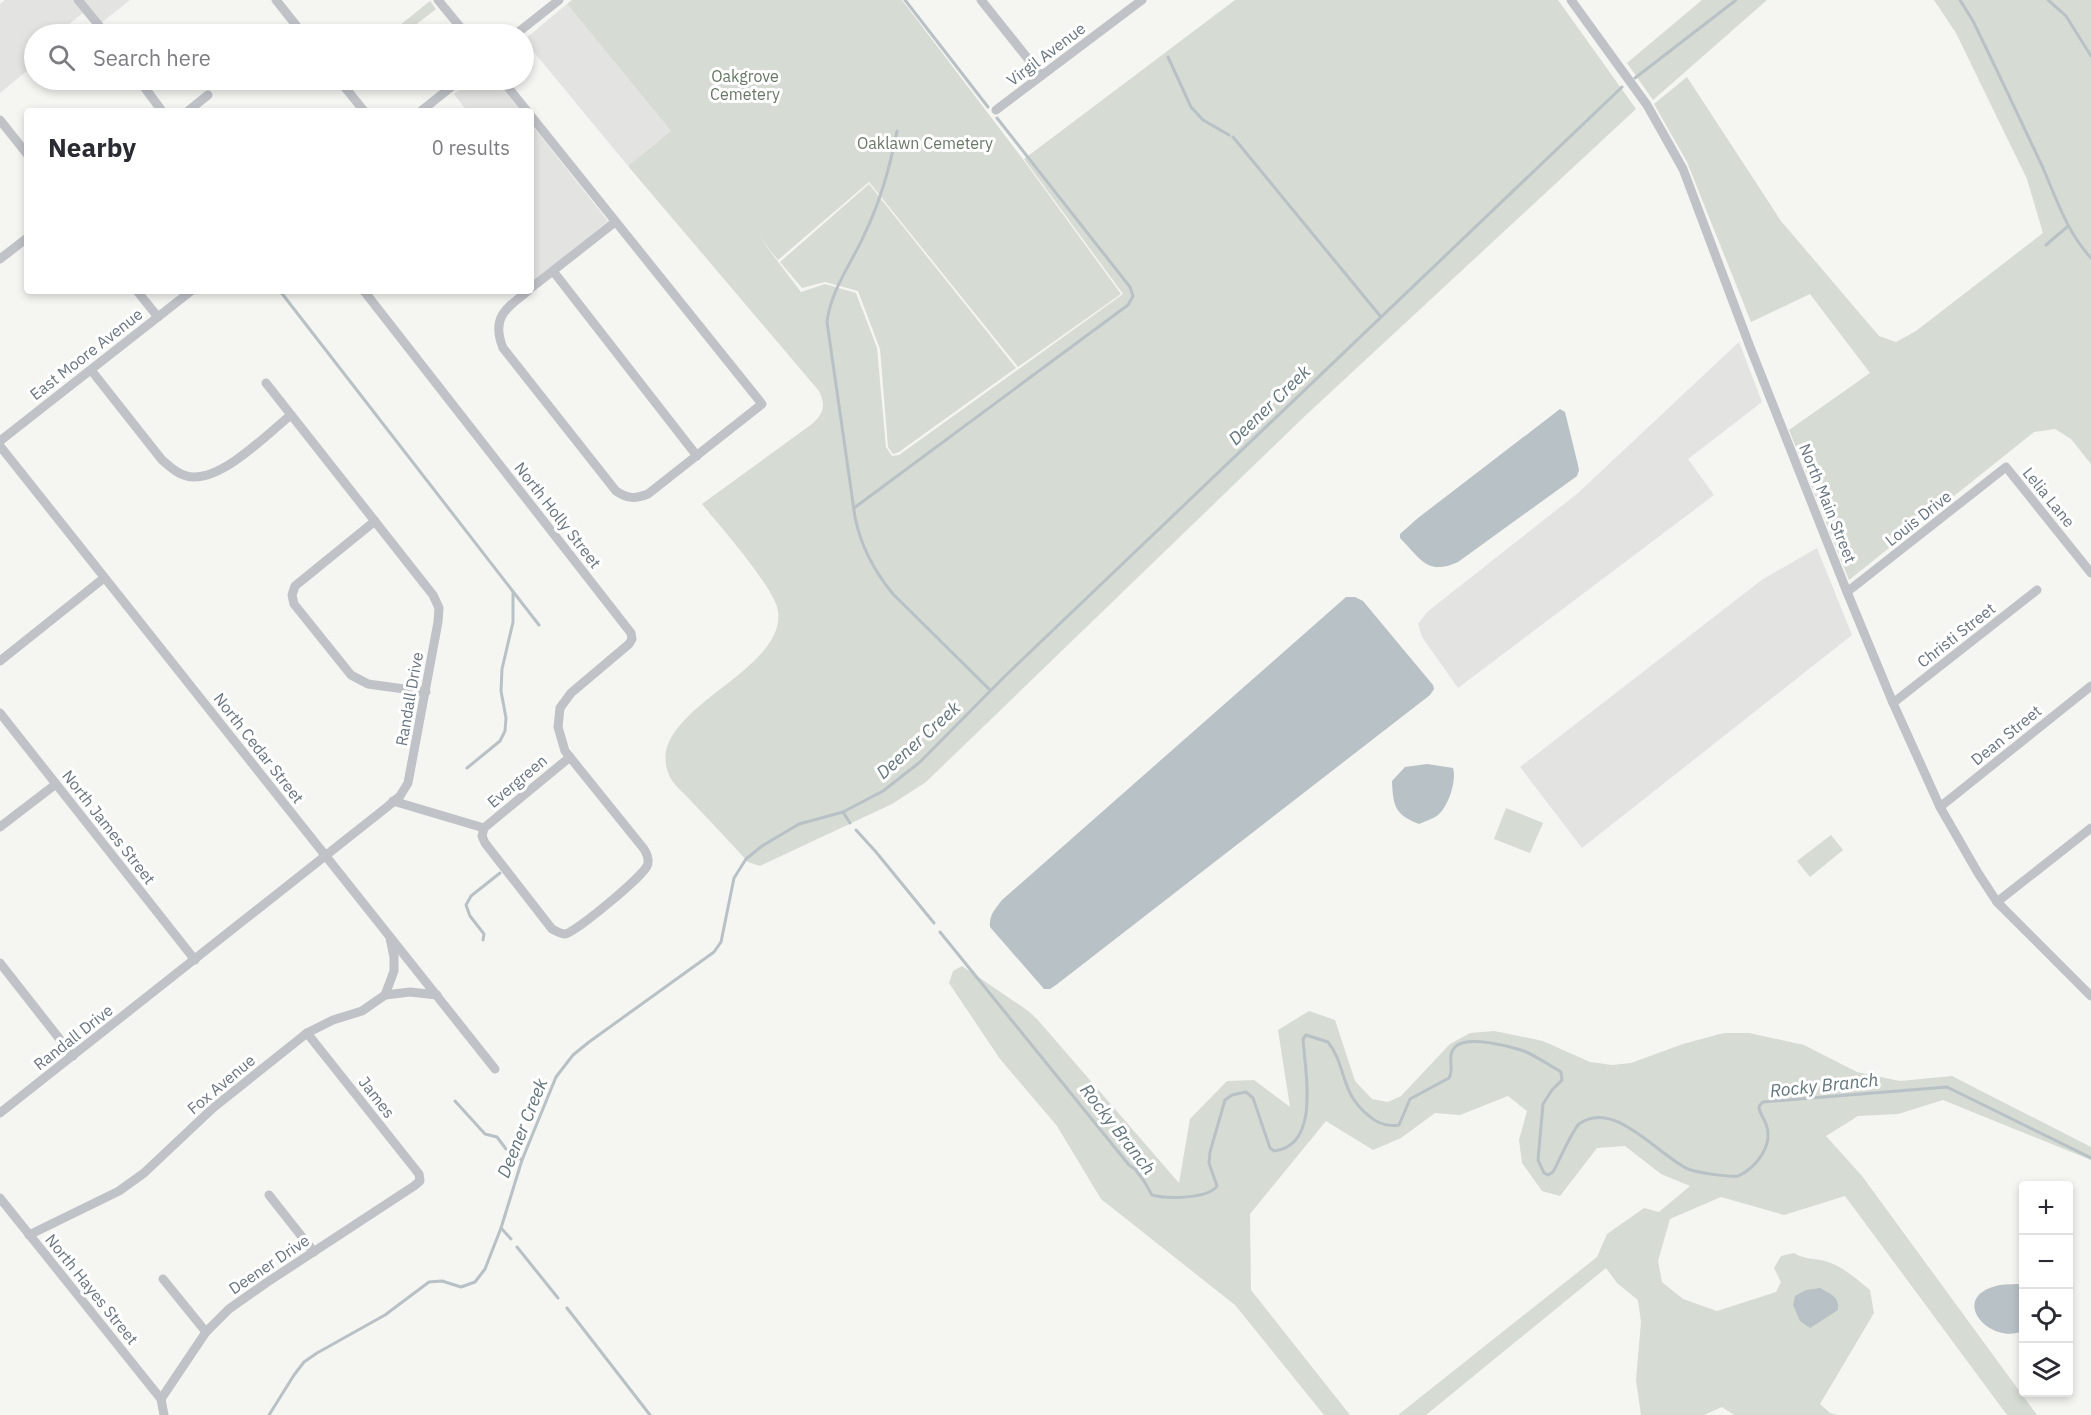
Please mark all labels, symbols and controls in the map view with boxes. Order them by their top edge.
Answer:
street label: Virgil Avenue [1003,18,1089,90]
search box [24,24,534,90]
icon: search [45,41,78,74]
text: Search here [93,43,211,72]
park label: Oakgrove Cemetery [710,66,780,104]
text: Nearby [48,130,136,164]
park label: Oaklawn Cemetery [857,133,993,153]
text: 0 results [432,134,510,161]
street label: East Moore Avenue [26,304,147,404]
water label: Deener Creek [1223,360,1315,450]
street label: North Main Street [1795,440,1861,566]
street label: North Holly Street [510,458,606,572]
street label: Lelia Lane [2019,463,2079,531]
street label: Louis Drive [1881,486,1955,550]
street label: Christi Street [1913,598,1999,672]
street label: Randall Drive [391,650,427,748]
street label: North Cedar Street [210,689,308,807]
water label: Deener Creek [871,696,965,784]
street label: Dean Street [1967,701,2045,769]
street label: Evergreen [483,750,551,812]
street label: North James Street [58,766,160,888]
street label: Randall Drive [29,1000,117,1074]
street label: Fox Avenue [183,1050,259,1118]
water label: Rocky Branch [1769,1068,1879,1102]
street label: James [355,1072,399,1122]
water label: Deener Creek [492,1074,553,1181]
water label: Rocky Branch [1075,1079,1161,1179]
map controls [2019,1181,2073,1397]
button: + [2019,1181,2073,1235]
street label: North Hayes Street [41,1230,143,1348]
street label: Deener Drive [225,1230,313,1298]
button: − [2019,1235,2073,1289]
button: locate [2019,1289,2073,1343]
button: layers [2019,1343,2073,1397]

